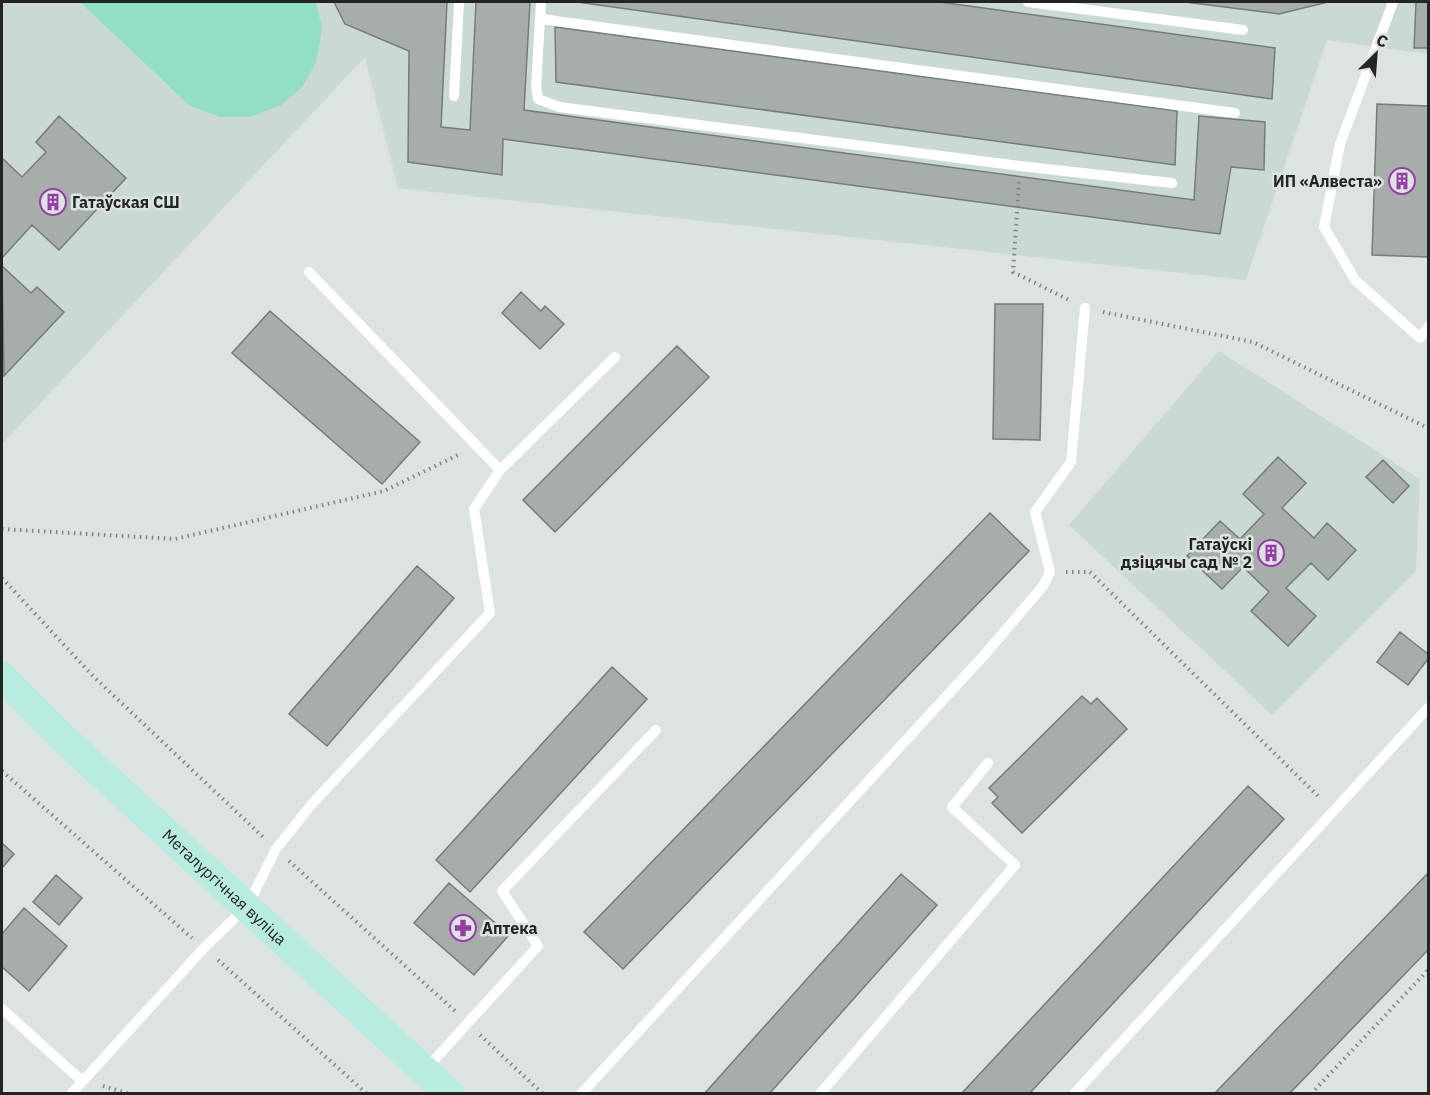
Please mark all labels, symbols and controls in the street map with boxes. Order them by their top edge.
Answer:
north arrow [1346,24,1406,84]
text: С [1373,29,1391,52]
building icon: ИП «Алвеста» [1387,166,1417,196]
place label: ИП «Алвеста» [1273,171,1382,191]
building icon: Гатаўская СШ [38,187,68,217]
place label: Гатаўская СШ [72,192,180,212]
place label: Гатаўскі дзіцячы сад № 2 [1121,534,1252,572]
building icon: Гатаўскі дзіцячы сад № 2 [1256,538,1286,568]
street label: Металургічная вуліца [158,825,291,949]
pharmacy icon: Аптека [448,913,478,943]
place label: Аптека [482,918,538,938]

